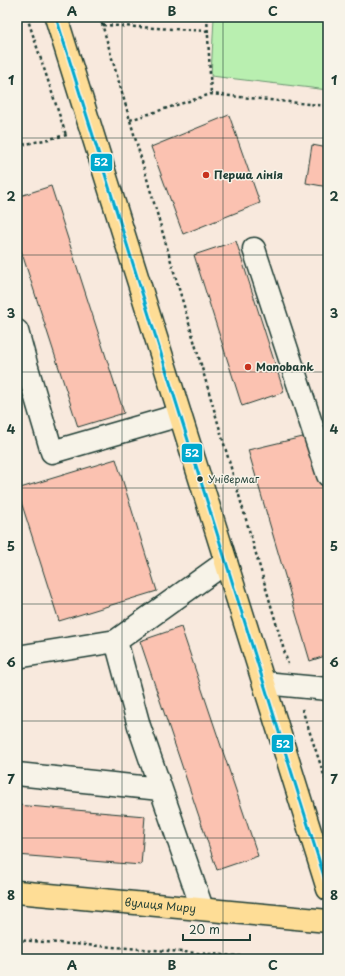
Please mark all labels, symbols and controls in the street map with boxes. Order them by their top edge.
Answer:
text: A [67,1,77,20]
text: B [168,1,177,20]
text: C [268,1,278,20]
text: 1 [8,70,14,89]
text: 1 [331,70,337,89]
line badge: 52 [90,153,113,172]
text: 52 [94,153,108,170]
place label: Перша лінія [214,166,283,183]
marker: Перша лінія [201,170,211,180]
text: 2 [6,186,16,205]
text: 2 [329,186,339,205]
text: 3 [7,303,16,322]
text: 3 [330,303,339,322]
place label: Monobank [256,358,314,375]
marker: Monobank [243,362,253,372]
text: 4 [7,419,16,438]
text: 4 [330,419,339,438]
line badge: 52 [181,443,203,463]
text: 52 [185,444,199,461]
place label: Універмаг [208,471,260,486]
marker: Універмаг [195,474,205,484]
text: 5 [7,536,15,555]
text: 5 [330,536,338,555]
text: 6 [6,652,16,671]
text: 6 [329,652,339,671]
line badge: 52 [271,734,294,753]
text: 52 [276,735,290,752]
text: 7 [7,769,15,788]
text: 7 [330,769,338,788]
text: 8 [7,885,15,904]
text: 8 [330,885,338,904]
street label: вулиця Миру [124,893,197,917]
scale bar [183,916,250,942]
text: 20 m [189,920,220,938]
text: A [67,955,77,974]
text: B [168,955,177,974]
text: C [268,955,278,974]

